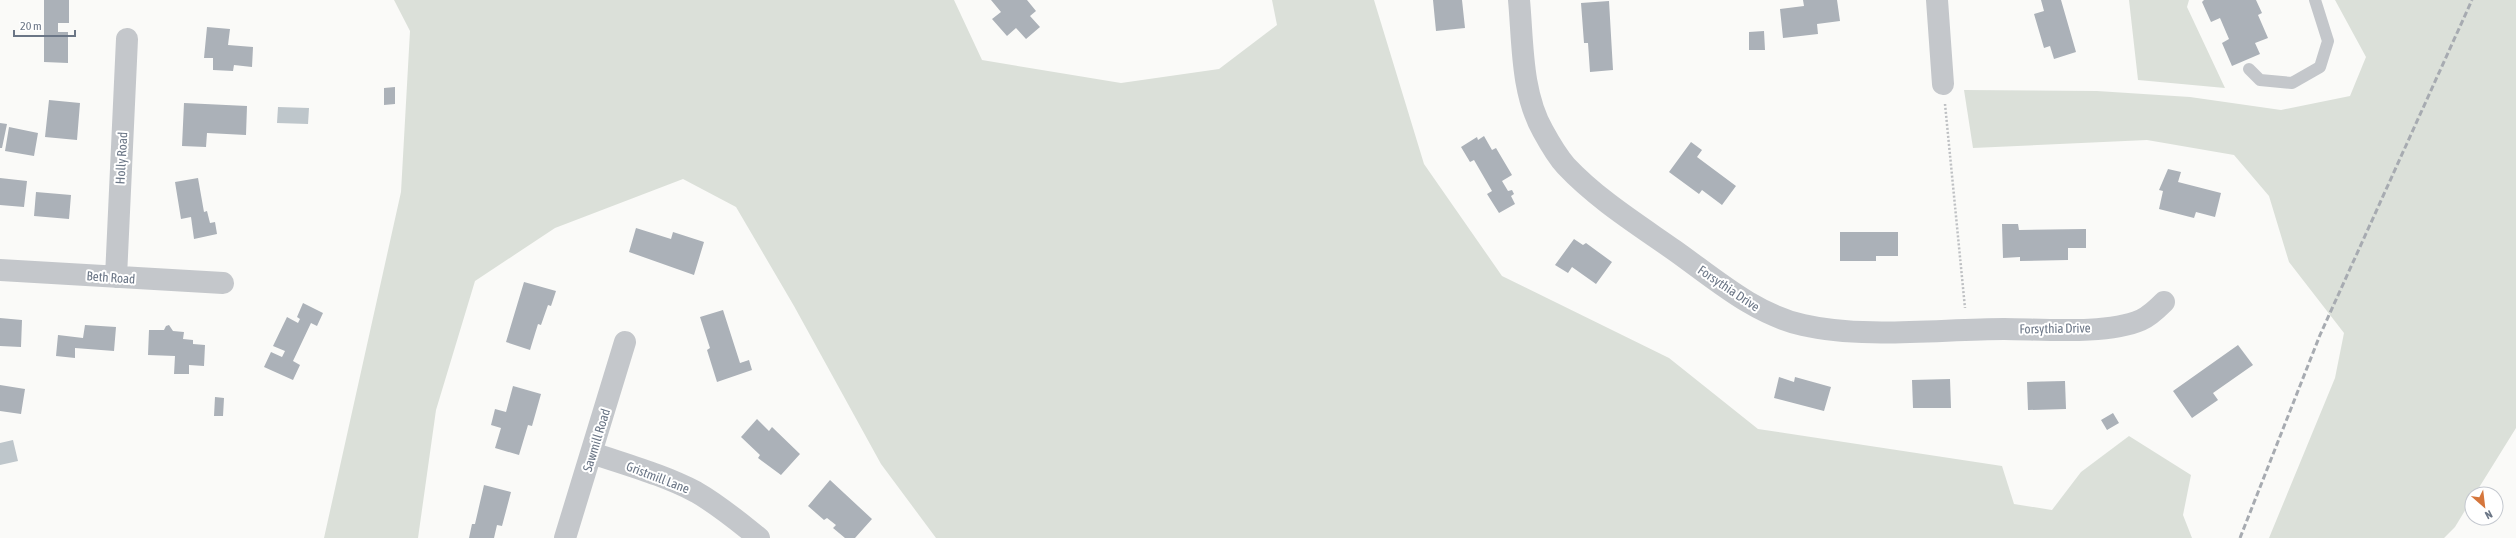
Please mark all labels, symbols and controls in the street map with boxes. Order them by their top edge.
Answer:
scale bar [14,12,75,38]
text: 20 m [20,19,42,33]
street label: Holly Road [113,131,130,185]
street label: Forsythia Drive [1695,262,1762,315]
street label: Beth Road [86,268,136,287]
street label: Forsythia Drive [2019,320,2091,337]
street label: Sawmill Road [580,407,613,473]
street label: Gristmill Lane [624,459,692,496]
north arrow [2464,486,2504,526]
text: N [2483,508,2494,522]

